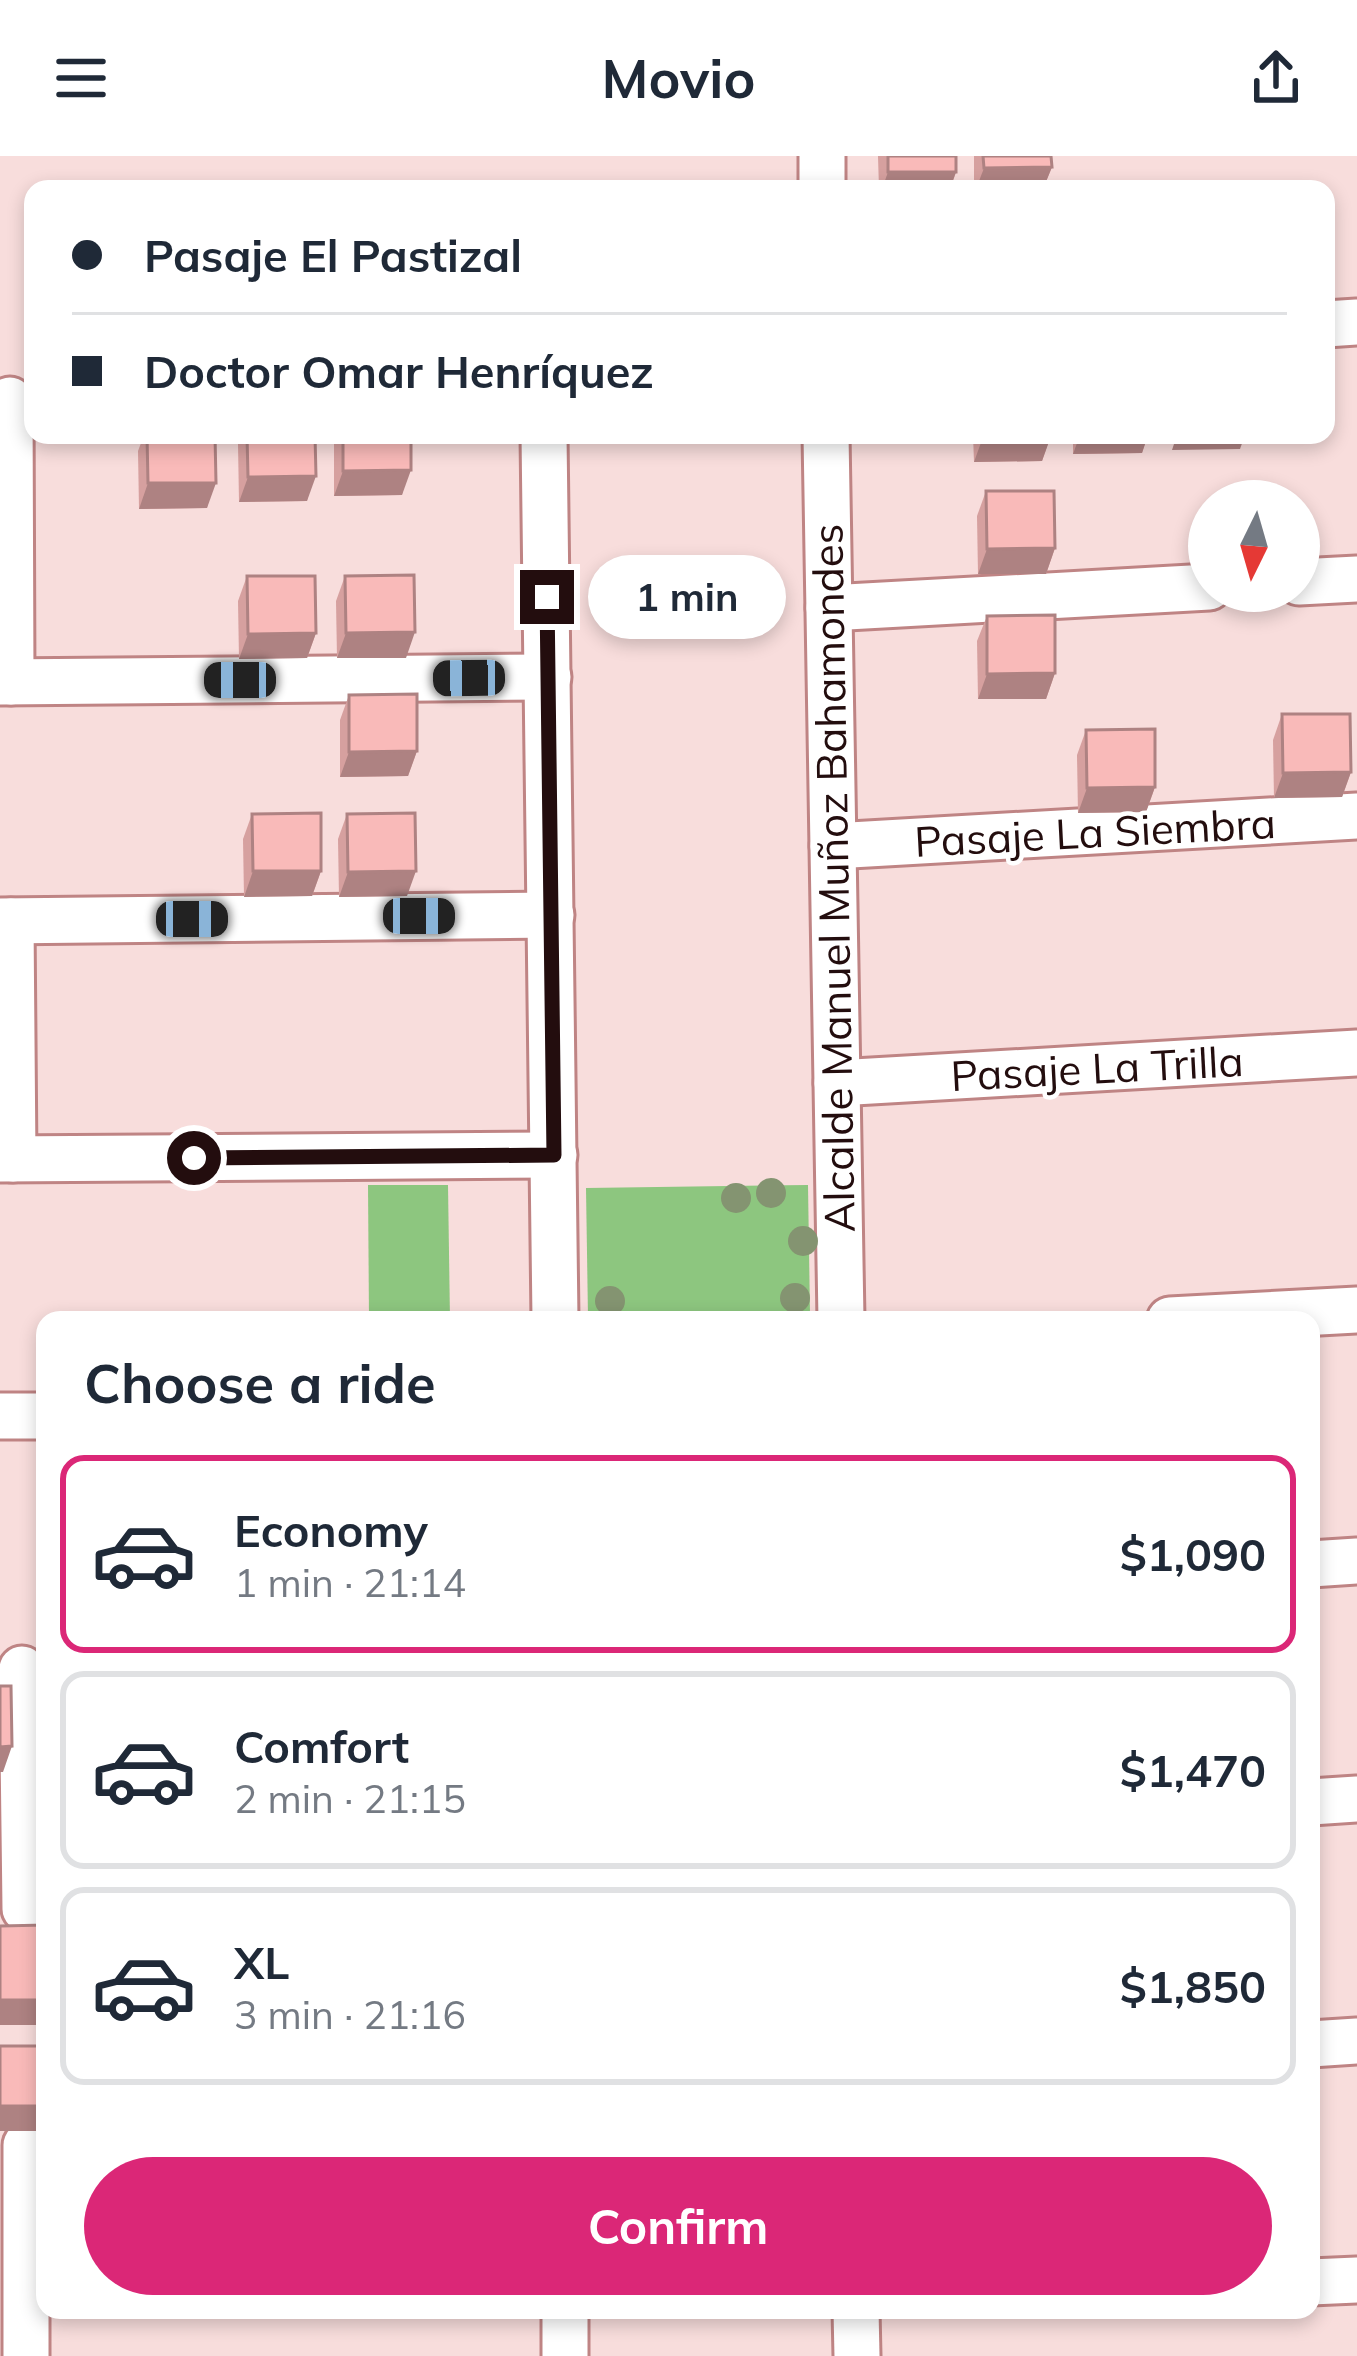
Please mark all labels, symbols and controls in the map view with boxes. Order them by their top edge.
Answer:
text: Movio [602,44,755,112]
icon: menu [48,45,114,111]
icon: share [1243,45,1309,111]
text: Pasaje El Pastizal [144,227,522,283]
text: Doctor Omar Henríquez [144,343,654,399]
north arrow [1188,480,1320,612]
map controls [1188,480,1320,612]
street label: Alcalde Manuel Muñoz Bahamondes [800,523,866,1233]
callout: 1 min [589,555,787,639]
route end [520,570,574,624]
text: 1 min [636,572,738,621]
car [433,659,505,697]
car [204,662,276,698]
street label: Pasaje La Siembra [913,796,1277,868]
car [383,898,455,934]
car [156,901,228,937]
street label: Pasaje La Trilla [949,1034,1245,1102]
route start [167,1131,221,1185]
text: Choose a ride [84,1349,436,1417]
icon: car [90,1500,198,1608]
text: Economy [234,1502,428,1558]
text: $1,090 [1120,1526,1266,1582]
text: 1 min · 21:14 [234,1558,466,1607]
icon: car [90,1716,198,1824]
text: Comfort [234,1718,409,1774]
text: $1,470 [1120,1742,1266,1798]
text: 2 min · 21:15 [234,1774,466,1823]
icon: car [90,1932,198,2040]
text: XL [234,1934,289,1990]
text: $1,850 [1120,1958,1266,2014]
text: 3 min · 21:16 [234,1990,466,2039]
button: Confirm [84,2157,1272,2295]

